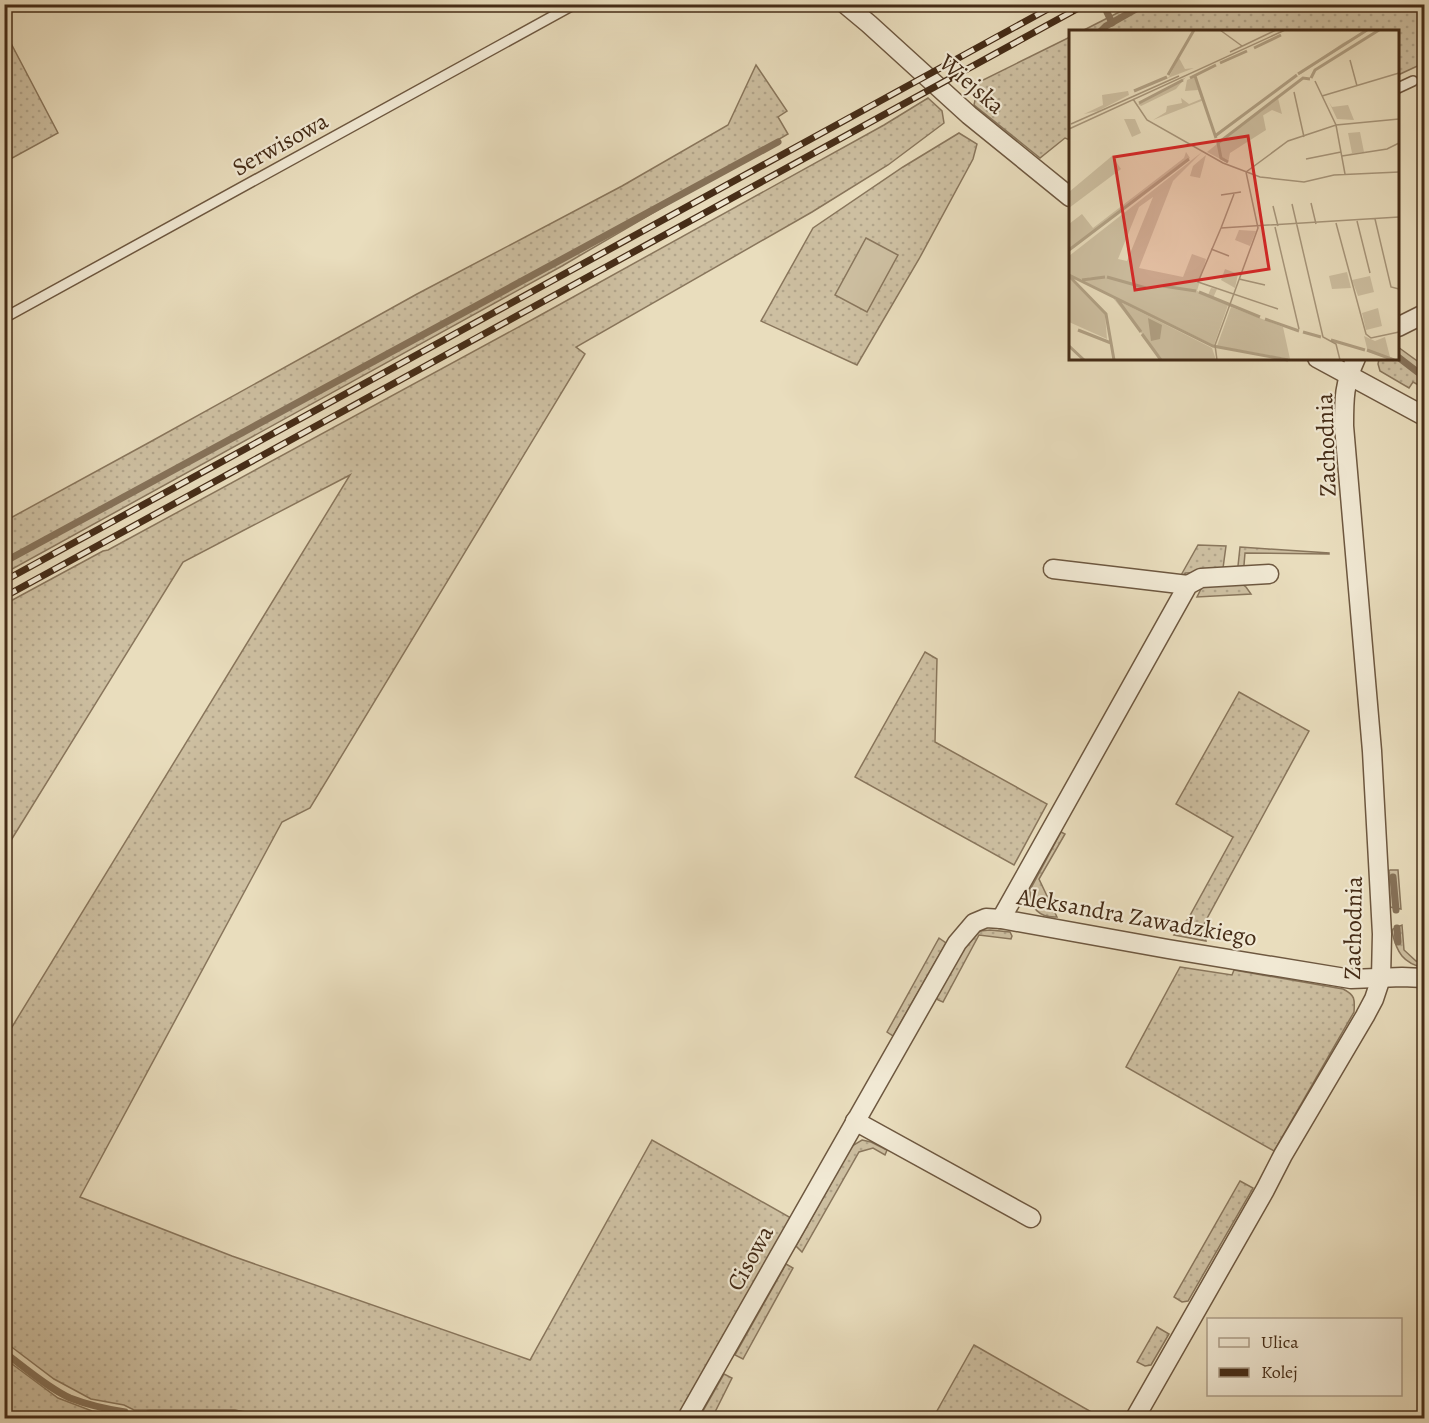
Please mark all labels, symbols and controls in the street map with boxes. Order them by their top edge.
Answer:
inset map [1069,30,1399,360]
street label: Wiejska [932,46,1012,122]
street label: Serwisowa [226,104,334,183]
street label: Zachodnia [1308,392,1344,497]
street label: Zachodnia [1336,875,1370,980]
street label: Aleksandra Zawadzkiego [1014,880,1259,954]
street label: Cisowa [719,1219,781,1296]
legend [1207,1318,1402,1396]
text: Ulica [1261,1330,1299,1354]
text: Kolej [1261,1360,1298,1384]

